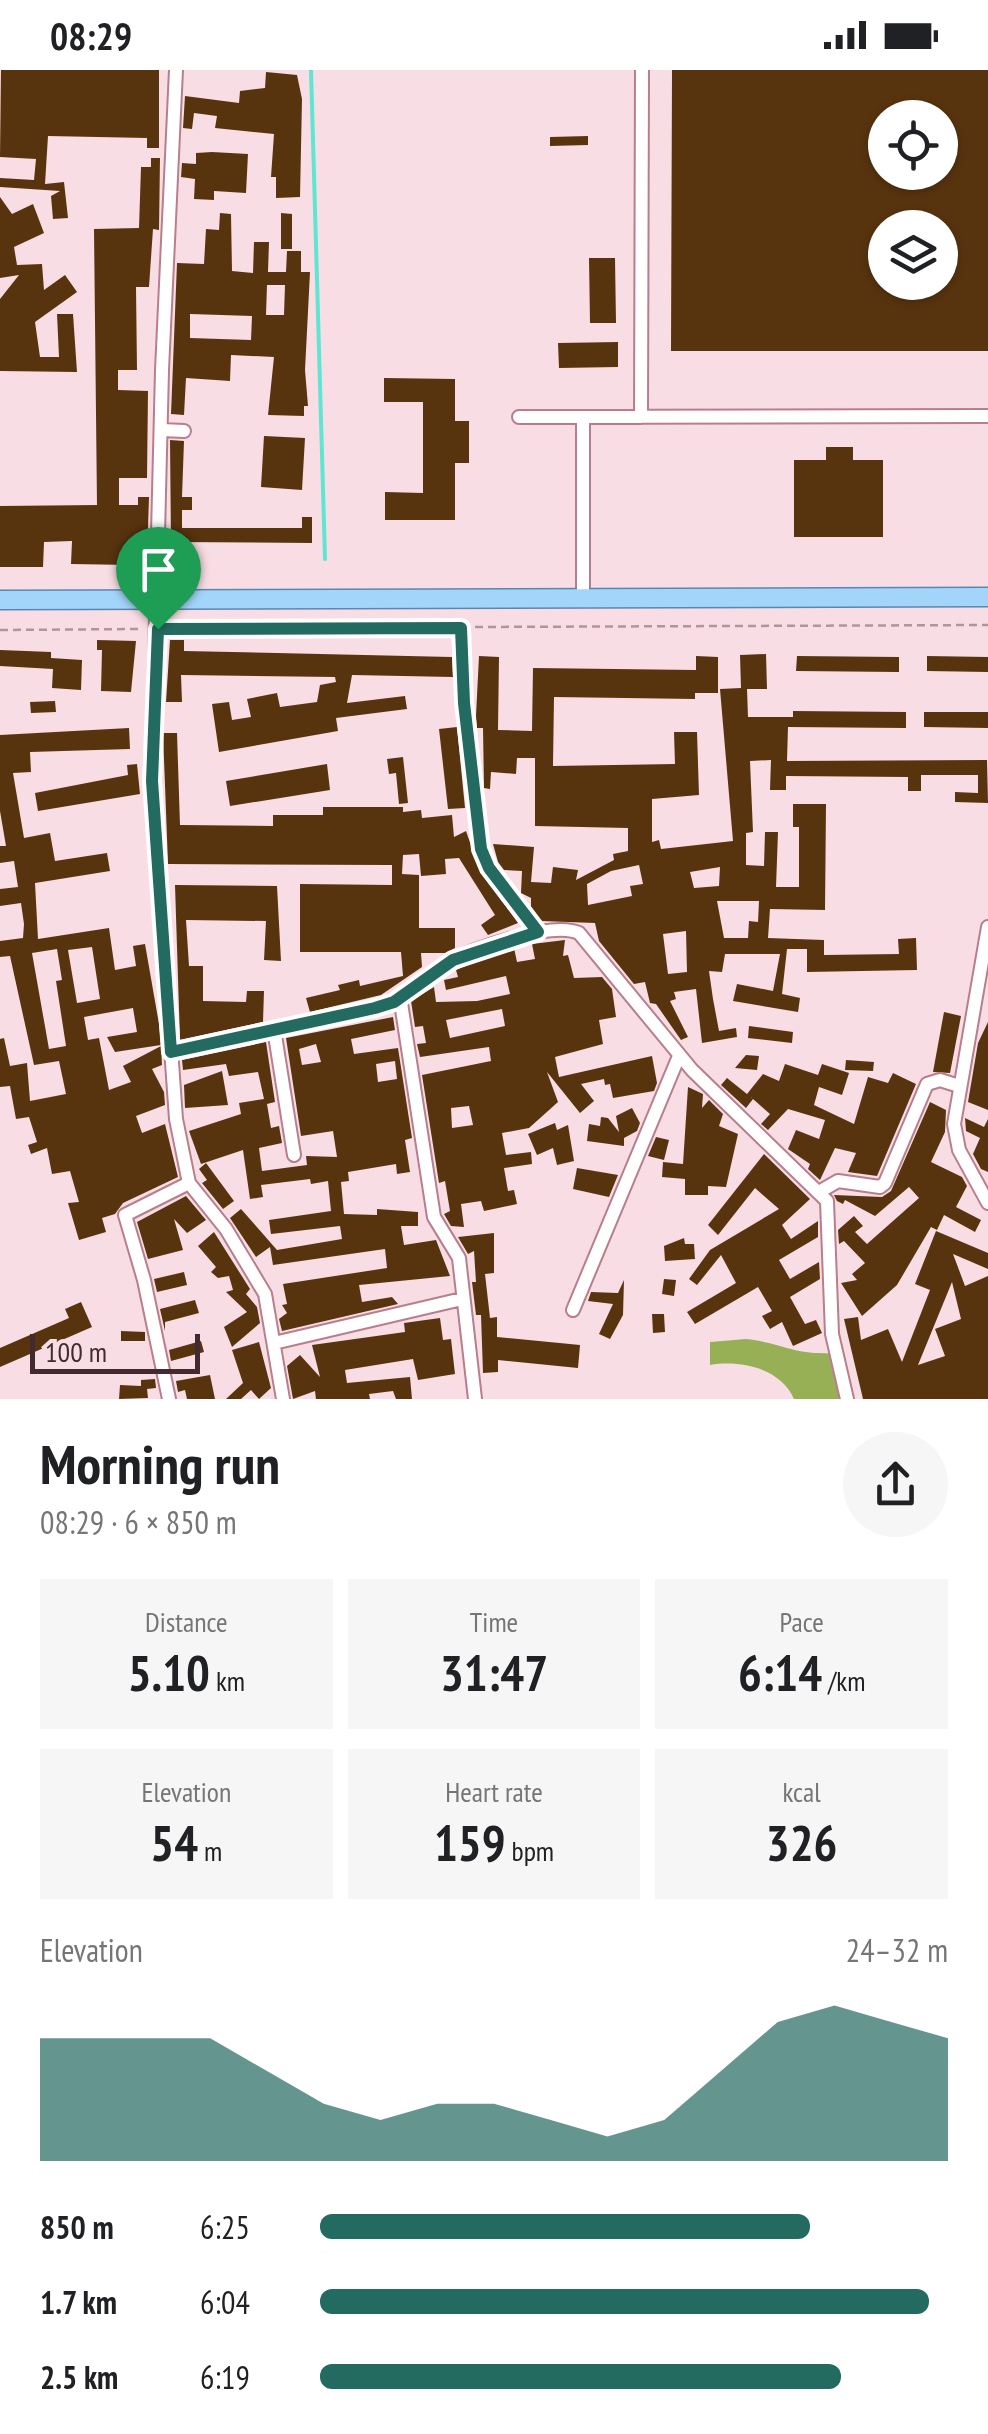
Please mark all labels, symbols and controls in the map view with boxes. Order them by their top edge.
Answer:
text: 08:29 [50,11,132,60]
map controls [868,100,958,300]
button: locate [868,100,958,190]
button: layers [868,210,958,300]
pin [116,527,201,630]
icon: arrive [131,542,186,597]
scale bar [30,1329,200,1374]
text: 100 m [45,1333,107,1370]
text: Morning run [40,1428,280,1499]
button: share [843,1432,948,1537]
text: 08:29 · 6 × 850 m [40,1501,237,1543]
text: Distance [145,1603,228,1640]
text: Time [470,1603,518,1640]
text: Pace [780,1603,824,1640]
text: 5.10 [128,1640,210,1705]
text: 31:47 [440,1640,548,1705]
text: 6:14 [738,1640,822,1705]
text: km [210,1662,245,1699]
text: /km [822,1662,865,1699]
text: Elevation [141,1773,231,1810]
text: Heart rate [445,1773,543,1810]
text: kcal [783,1773,821,1810]
text: 54 [150,1810,198,1875]
text: 159 [434,1810,506,1875]
text: 326 [766,1810,838,1875]
text: m [198,1832,222,1869]
text: bpm [506,1832,554,1869]
text: Elevation [40,1929,143,1971]
text: 24–32 m [846,1929,948,1971]
text: 850 m [40,2206,114,2248]
text: 6:25 [200,2206,250,2248]
text: 1.7 km [40,2281,117,2323]
text: 6:04 [200,2281,250,2323]
text: 2.5 km [40,2356,118,2398]
text: 6:19 [200,2356,250,2398]

